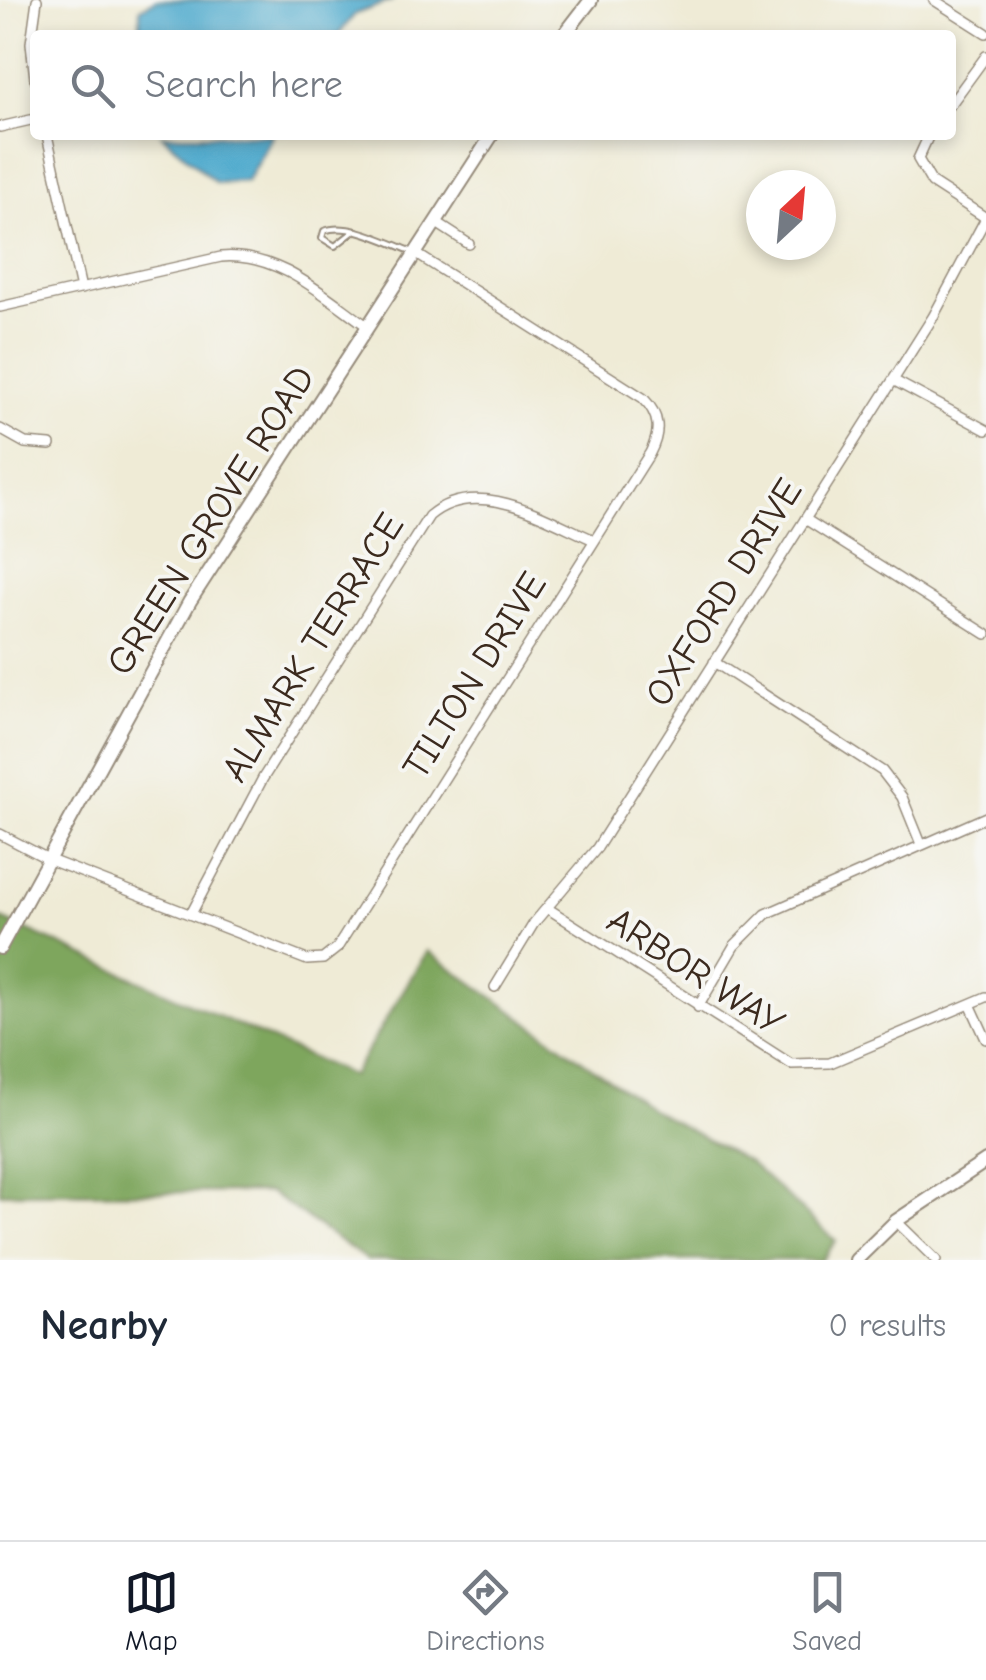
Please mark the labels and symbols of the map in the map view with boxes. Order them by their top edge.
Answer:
north arrow [746,170,836,260]
street label: GREEN GROVE ROAD [98,358,324,683]
street label: OXFORD DRIVE [636,471,811,714]
street label: ALMARK TERRACE [213,505,413,790]
street label: TILTON DRIVE [394,564,556,787]
street label: ARBOR WAY [599,899,792,1045]

